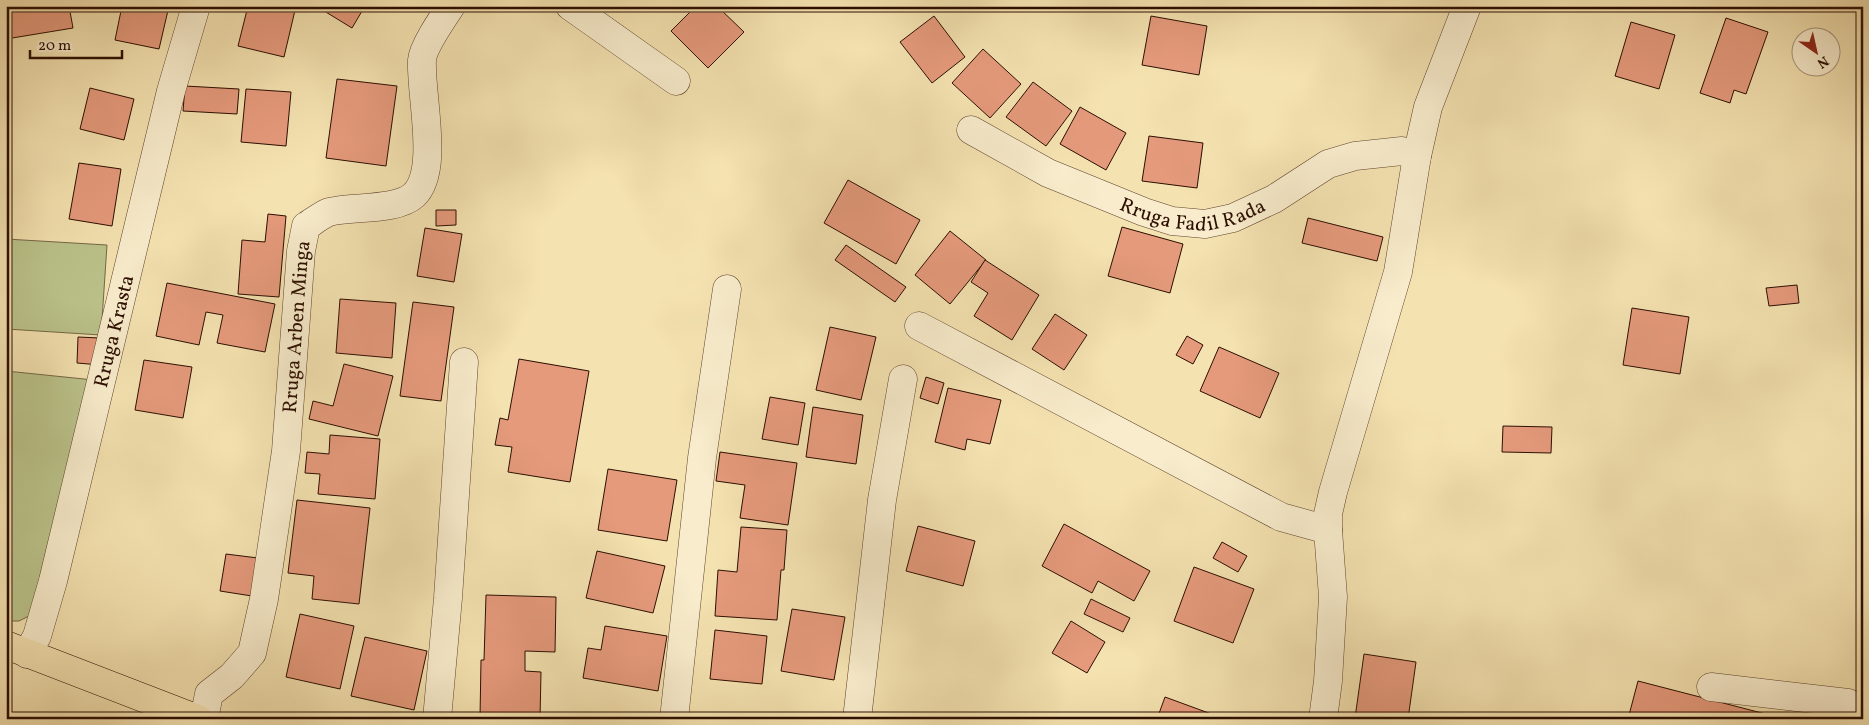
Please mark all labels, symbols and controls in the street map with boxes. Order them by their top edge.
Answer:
scale bar [30,28,122,60]
north arrow [1792,28,1842,78]
text: 20 m [38,36,71,57]
text: N [1813,51,1832,72]
street label: Rruga Fadil Rada [1117,188,1267,212]
text: Rruga Fadil Rada [1115,192,1271,240]
street label: Rruga Arben Minga [277,238,319,414]
street label: Rruga Krasta [88,272,142,391]

